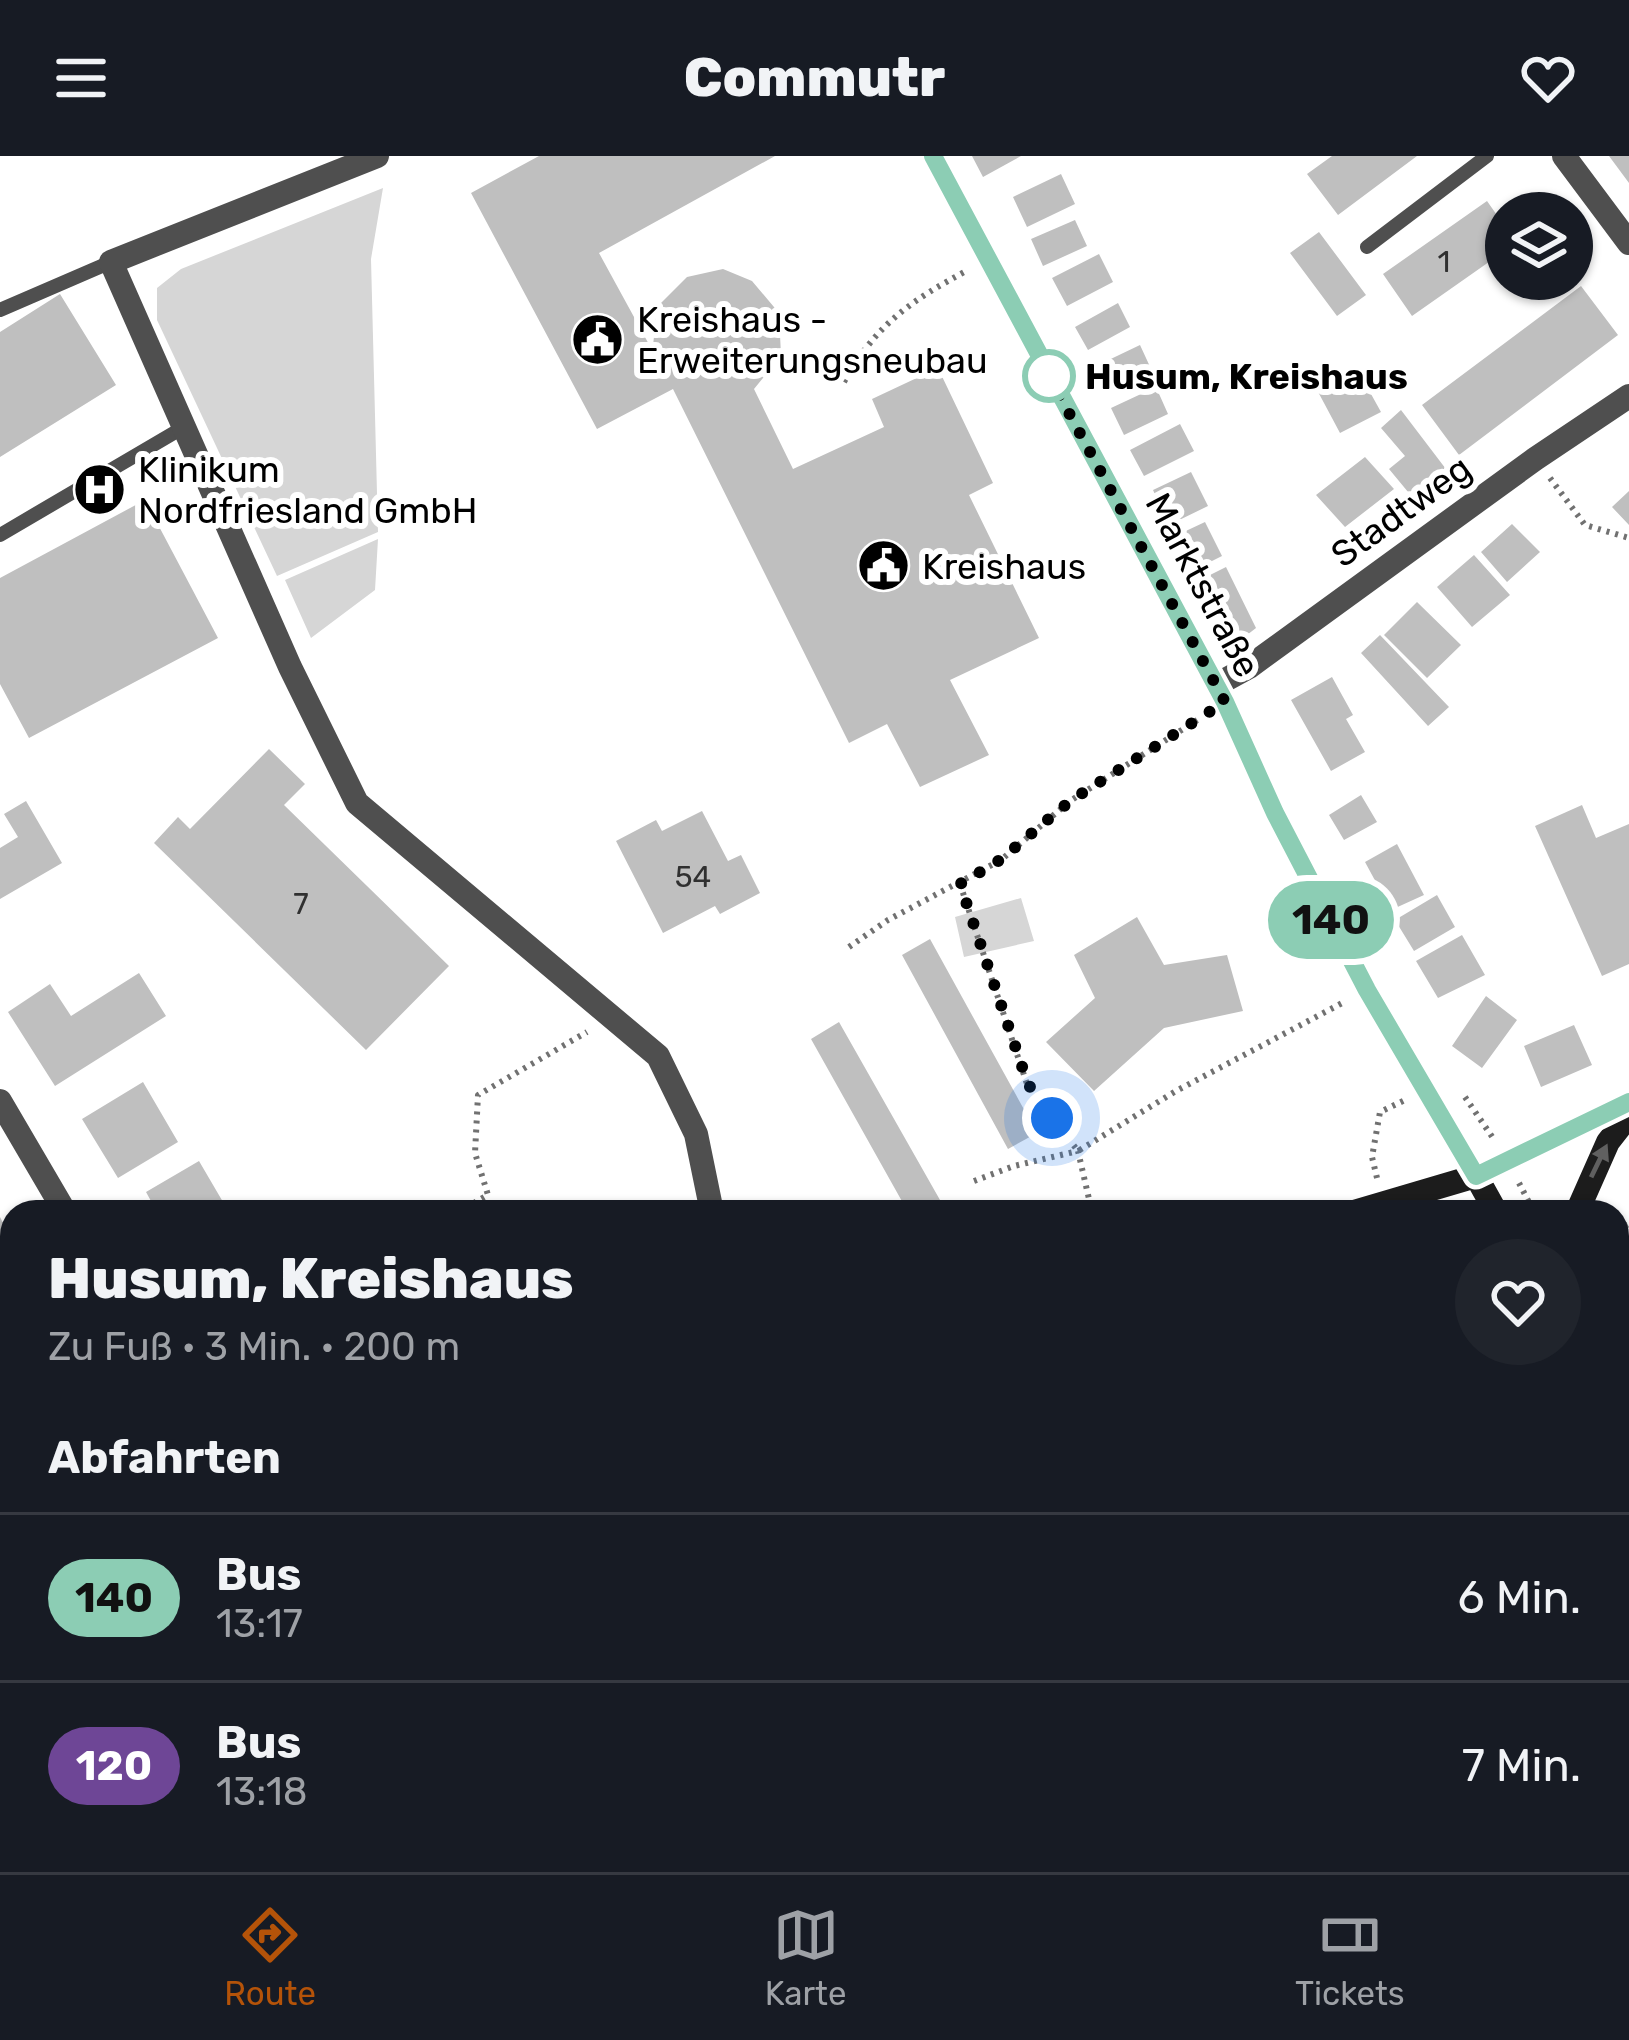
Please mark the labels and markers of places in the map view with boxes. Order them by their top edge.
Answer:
place label: Kreishaus - Erweiterungsneubau [637,298,988,382]
public building icon: Kreishaus - Erweiterungsneubau [570,312,626,368]
marker: Husum, Kreishaus [1024,351,1074,401]
place label: Husum, Kreishaus [1085,355,1408,398]
place label: Klinikum Nordfriesland GmbH [138,448,478,532]
hospital icon: Klinikum Nordfriesland GmbH [71,462,127,518]
public building icon: Kreishaus [855,538,911,594]
place label: Kreishaus [922,545,1086,588]

